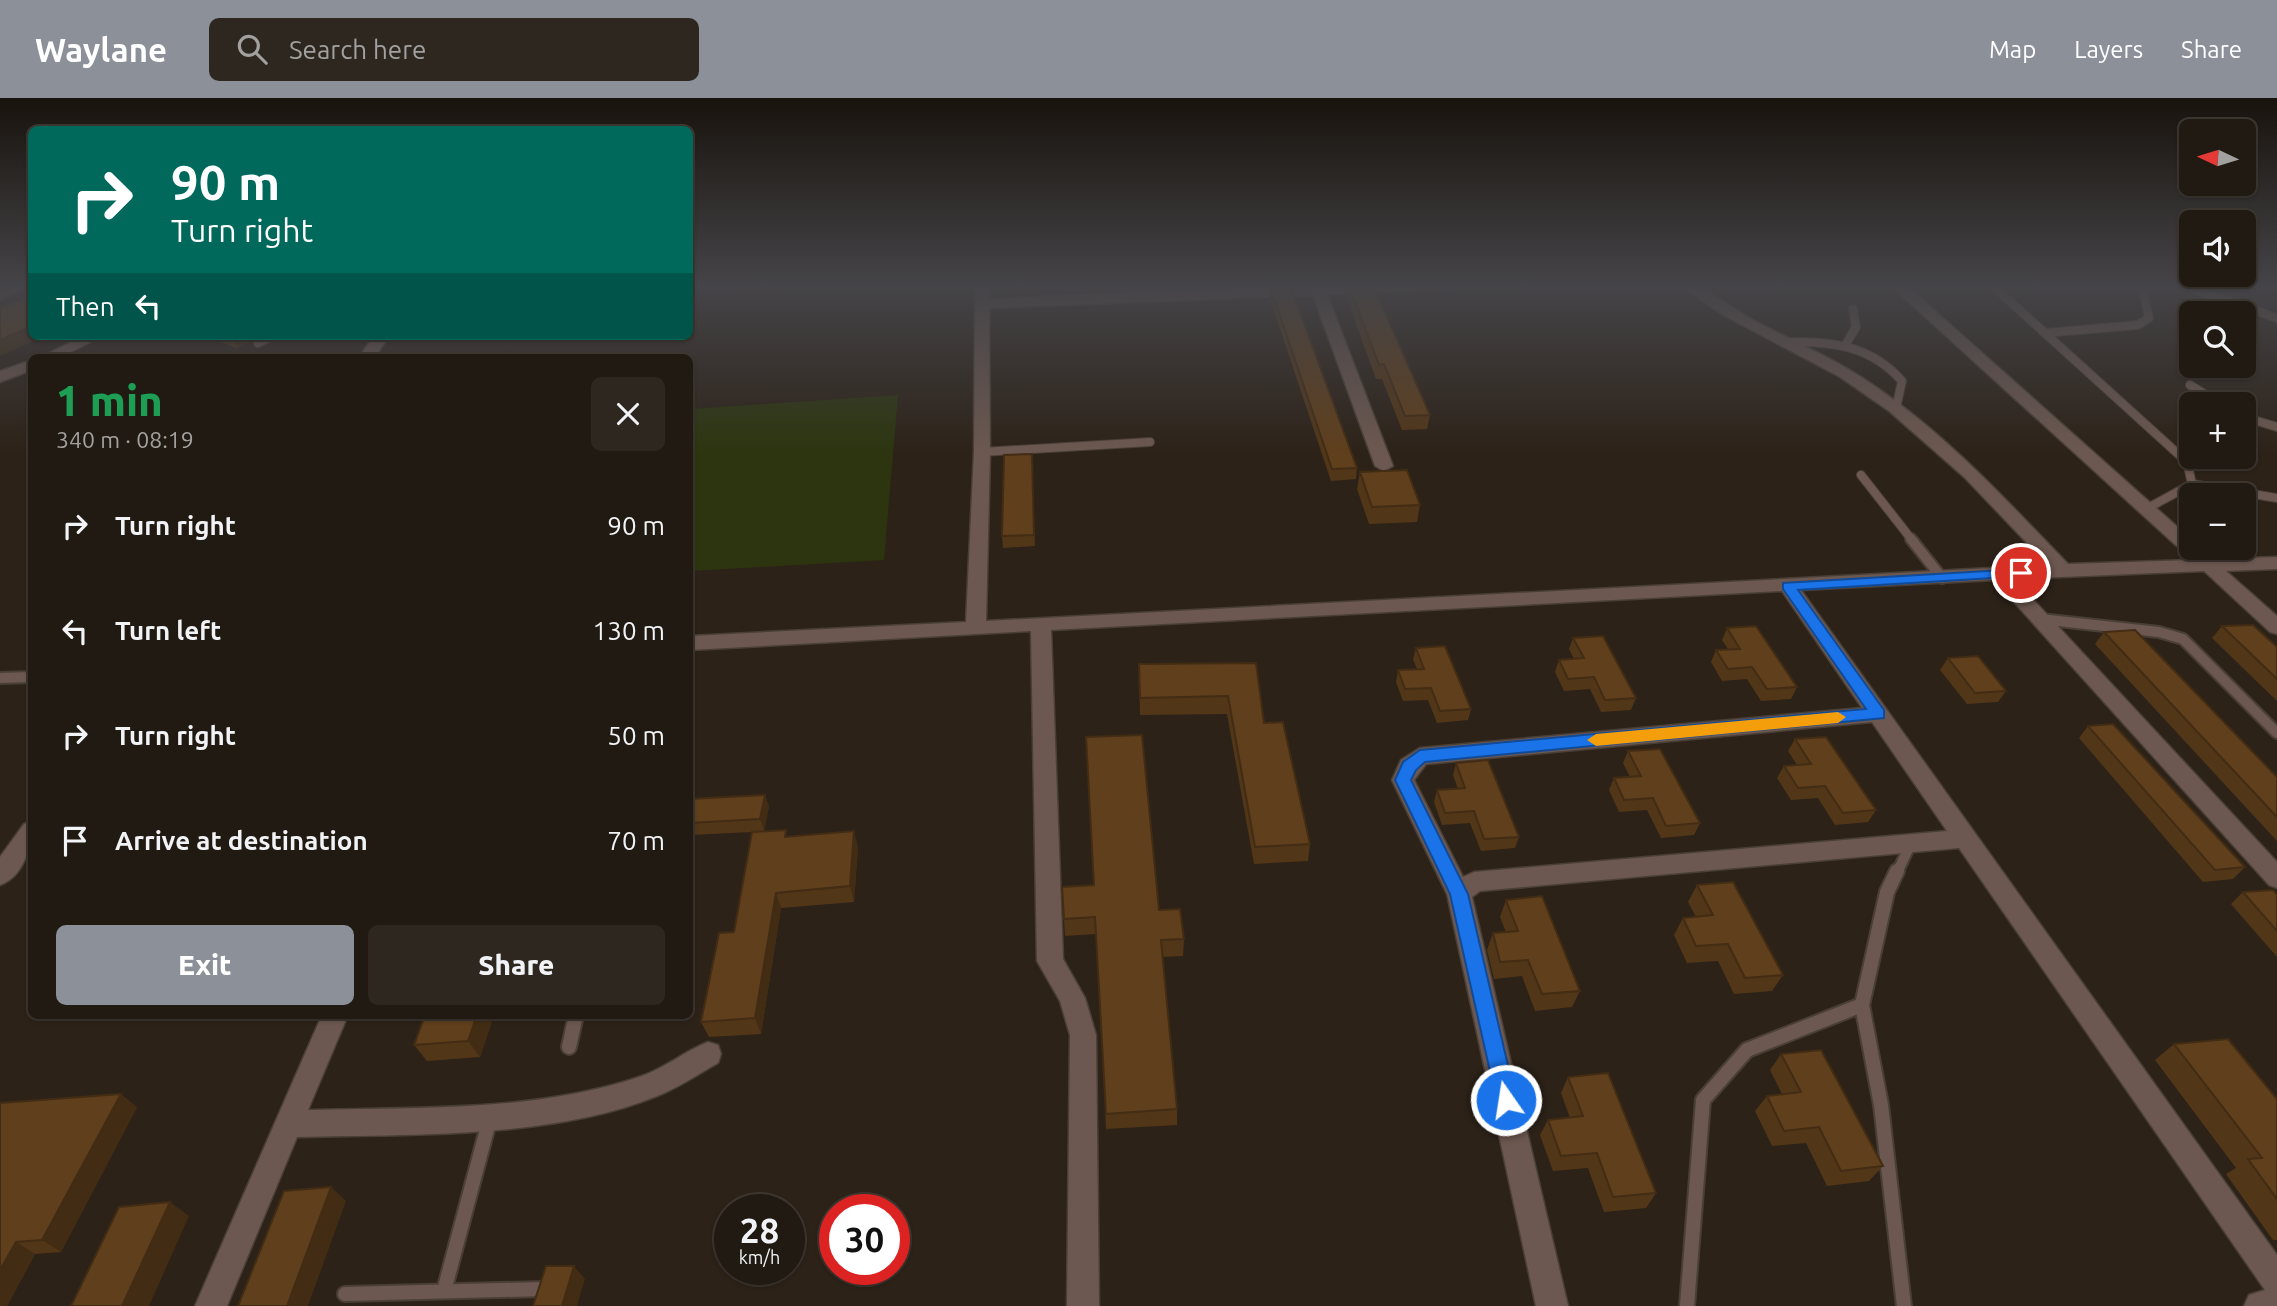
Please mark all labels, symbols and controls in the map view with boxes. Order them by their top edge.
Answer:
search box [209,18,699,81]
icon: search [233,30,271,68]
text: Waylane [35,31,167,68]
text: Search here [289,35,426,64]
text: Map [1989,36,2036,63]
text: Layers [2074,36,2143,63]
text: Share [2181,36,2242,63]
north arrow [2179,119,2256,196]
map controls [2179,119,2256,560]
icon: right [56,154,147,245]
text: 90 m [171,154,280,209]
button: sound [2179,210,2256,287]
text: Turn right [171,212,313,248]
icon: left [129,287,167,325]
text: Then [56,292,115,321]
button: search [2179,301,2256,378]
text: 1 min [56,377,163,424]
button: close [591,377,665,451]
button: + [2179,392,2256,469]
text: 340 m · 08:19 [56,427,194,452]
button: − [2179,483,2256,560]
icon: right [56,507,94,545]
text: Turn right [115,511,236,540]
text: 90 m [607,511,665,540]
pin [1991,543,2051,603]
icon: arrive [2002,554,2040,592]
icon: left [56,612,94,650]
text: Turn left [115,616,221,645]
text: 130 m [593,616,665,645]
icon: right [56,717,94,755]
text: Turn right [115,721,236,750]
text: 50 m [607,721,665,750]
icon: arrive [56,822,94,860]
text: Arrive at destination [115,826,368,855]
text: 70 m [607,826,665,855]
button: Exit [56,925,354,1005]
button: Share [368,925,665,1005]
position arrow [1469,1063,1543,1137]
speed limit sign: 30 [819,1194,910,1285]
text: 28 [740,1210,779,1250]
text: km/h [739,1247,780,1267]

